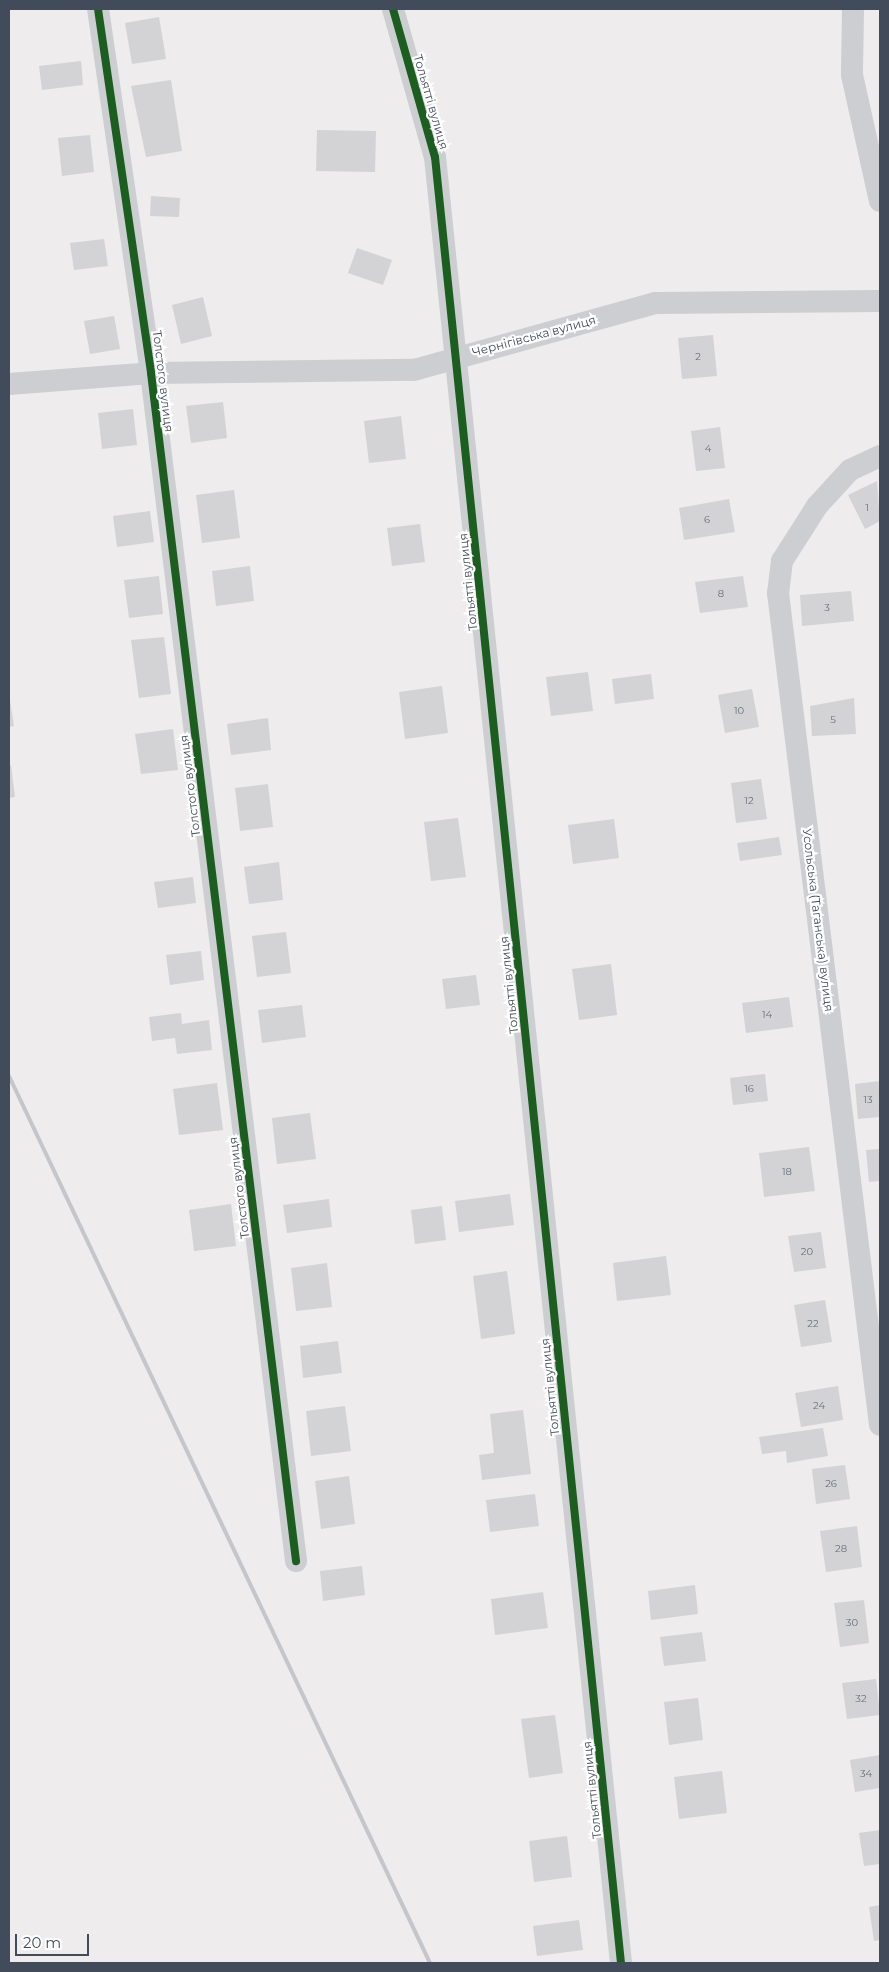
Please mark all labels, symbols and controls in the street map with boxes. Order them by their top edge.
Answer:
street label: Тольятті вулиця [411,53,451,151]
street label: Чернігівська вулиця [471,313,597,359]
street label: Толстого вулиця [150,329,176,433]
house number: 2 [695,351,701,363]
house number: 4 [705,443,711,455]
house number: 1 [865,502,869,514]
house number: 6 [704,514,710,526]
street label: Тольятті вулиця [456,532,480,632]
house number: 8 [718,588,724,600]
house number: 3 [824,602,830,614]
house number: 10 [734,705,744,717]
house number: 5 [830,714,836,726]
street label: Толстого вулиця [177,734,203,838]
house number: 12 [744,795,754,807]
street label: Усольська (Таганська) вулиця [800,828,836,1012]
street label: Тольятті вулиця [497,935,521,1035]
house number: 14 [762,1009,772,1021]
house number: 16 [744,1083,754,1095]
house number: 13 [863,1094,873,1106]
street label: Толстого вулиця [226,1136,252,1240]
house number: 18 [782,1166,792,1178]
house number: 20 [801,1246,813,1258]
house number: 22 [807,1318,819,1330]
street label: Тольятті вулиця [538,1337,562,1437]
house number: 24 [813,1400,825,1412]
house number: 26 [825,1478,837,1490]
house number: 28 [835,1543,847,1555]
house number: 30 [846,1617,858,1629]
house number: 32 [855,1693,867,1705]
street label: Тольятті вулиця [580,1740,604,1840]
house number: 34 [860,1768,872,1780]
scale bar [18,1924,91,1956]
text: 20 m [23,1933,61,1952]

